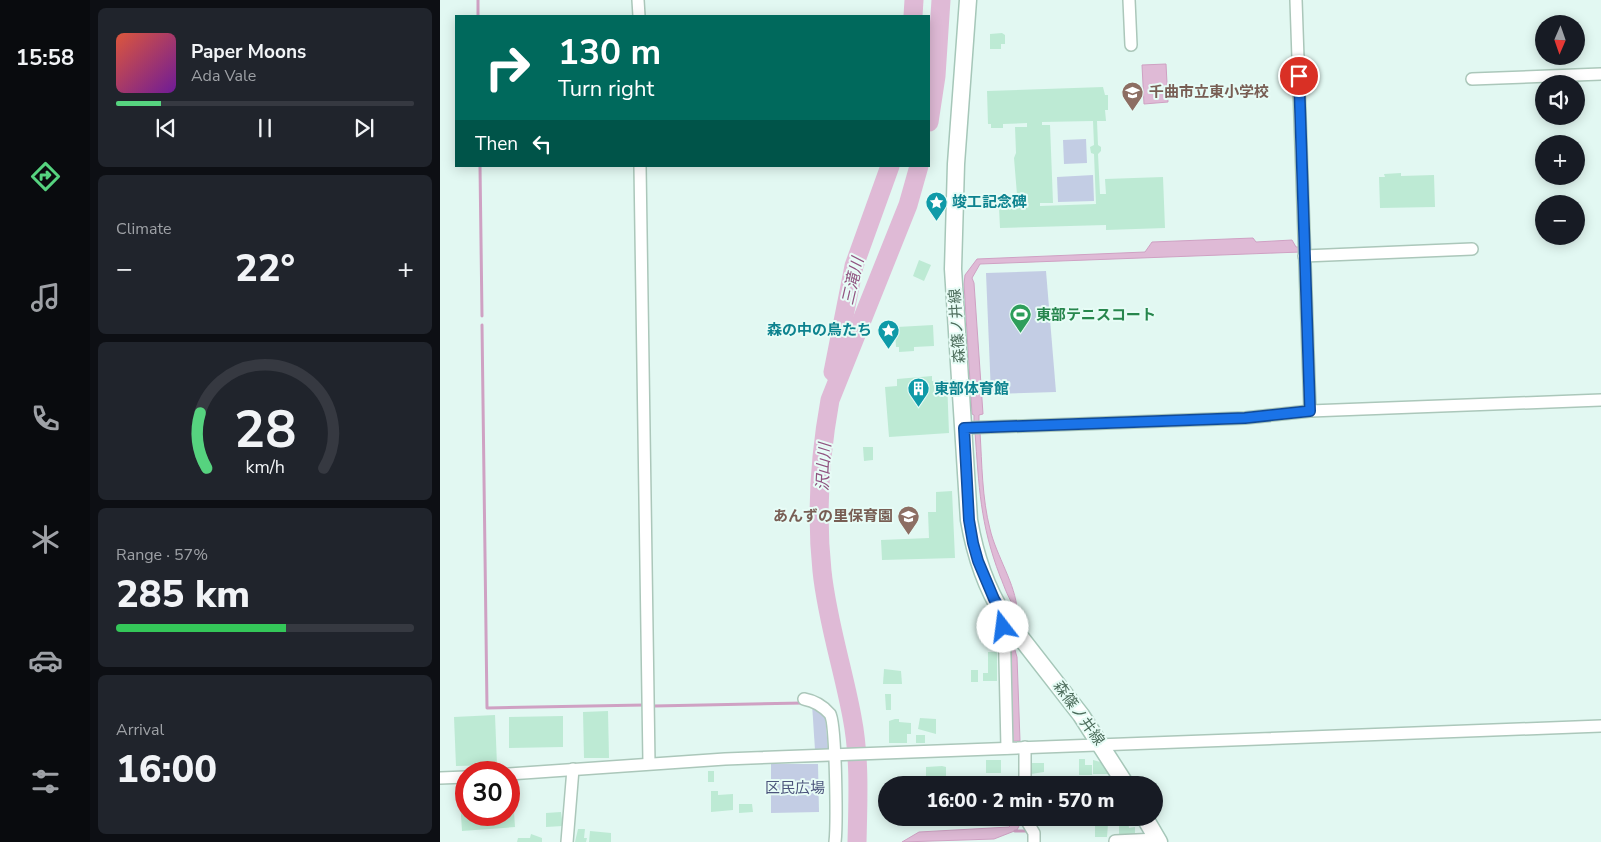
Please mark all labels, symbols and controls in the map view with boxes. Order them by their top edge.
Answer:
north arrow [1535,15,1585,65]
map controls [1535,15,1585,245]
text: 130 m [558,29,661,76]
icon: right [475,35,540,100]
text: Paper Moons [191,39,306,65]
text: 15:58 [16,43,74,73]
pin [1278,55,1320,97]
icon: arrive [1285,62,1313,90]
text: Ada Vale [191,65,256,87]
text: Turn right [558,74,654,104]
button: sound [1535,75,1585,125]
school or university icon: 千曲市立東小学校 [1121,80,1145,111]
place label: 千曲市立東小学校 [1149,82,1269,102]
icon: previous [152,114,180,142]
icon: pause [251,114,279,142]
icon: next [350,114,378,142]
icon: left [528,130,556,158]
text: Then [475,131,518,157]
button: + [1535,135,1585,185]
icon: directions [28,159,63,194]
place icon: 竣工記念碑 [924,190,948,221]
place label: 竣工記念碑 [952,192,1027,212]
button: − [1535,195,1585,245]
text: Climate [116,218,171,240]
text: 22° [235,243,295,294]
text: − [116,250,133,288]
text: + [397,250,414,288]
water label: 三滝川 [837,253,870,307]
icon: music [28,280,63,315]
street label: 森篠ノ井線 [944,288,970,364]
sports icon: 東部テニスコート [1008,303,1032,334]
place label: 東部テニスコート [1036,305,1156,325]
place icon: 森の中の鳥たち [876,318,900,349]
place label: 森の中の鳥たち [767,320,872,340]
building icon: 東部体育館 [906,377,930,408]
place label: 東部体育館 [934,379,1009,399]
text: 28 [234,394,296,465]
icon: phone [28,401,63,436]
water label: 沢山川 [812,441,836,492]
text: km/h [245,455,285,479]
school or university icon: あんずの里保育園 [897,504,921,535]
place label: あんずの里保育園 [773,506,893,526]
icon: climate [28,522,63,557]
text: Range · 57% [116,544,208,566]
text: 285 km [116,569,250,620]
position arrow [976,600,1028,652]
icon: car [28,643,63,678]
street label: 森篠ノ井線 [1049,677,1109,749]
text: Arrival [116,719,164,741]
text: 16:00 [116,744,217,795]
speed limit sign: 30 [455,761,520,826]
icon: filters [28,764,63,799]
park label: 区民広場 [765,778,825,798]
text: 16:00 · 2 min · 570 m [927,788,1114,814]

